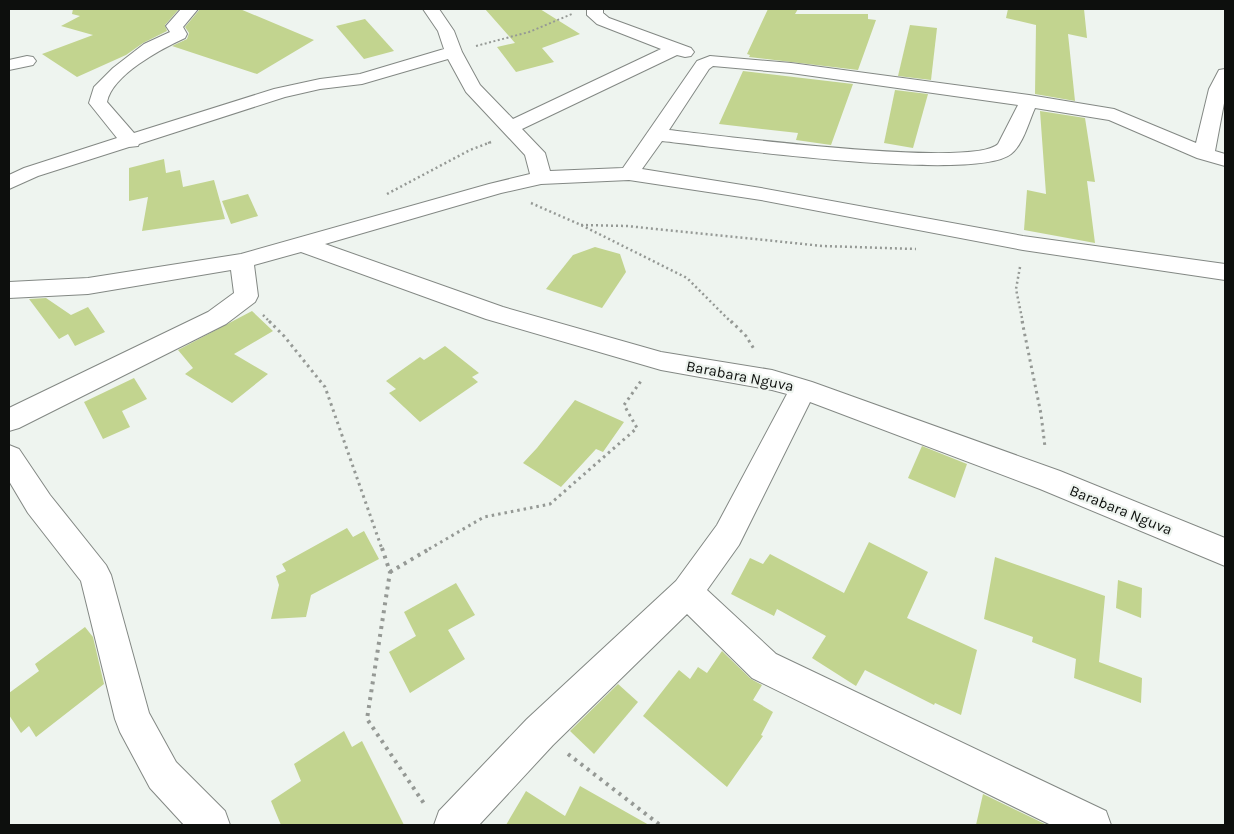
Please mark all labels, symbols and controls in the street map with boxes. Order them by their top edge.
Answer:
street label: Barabara Nguva [685,357,795,395]
street label: Barabara Nguva [1067,481,1175,539]

